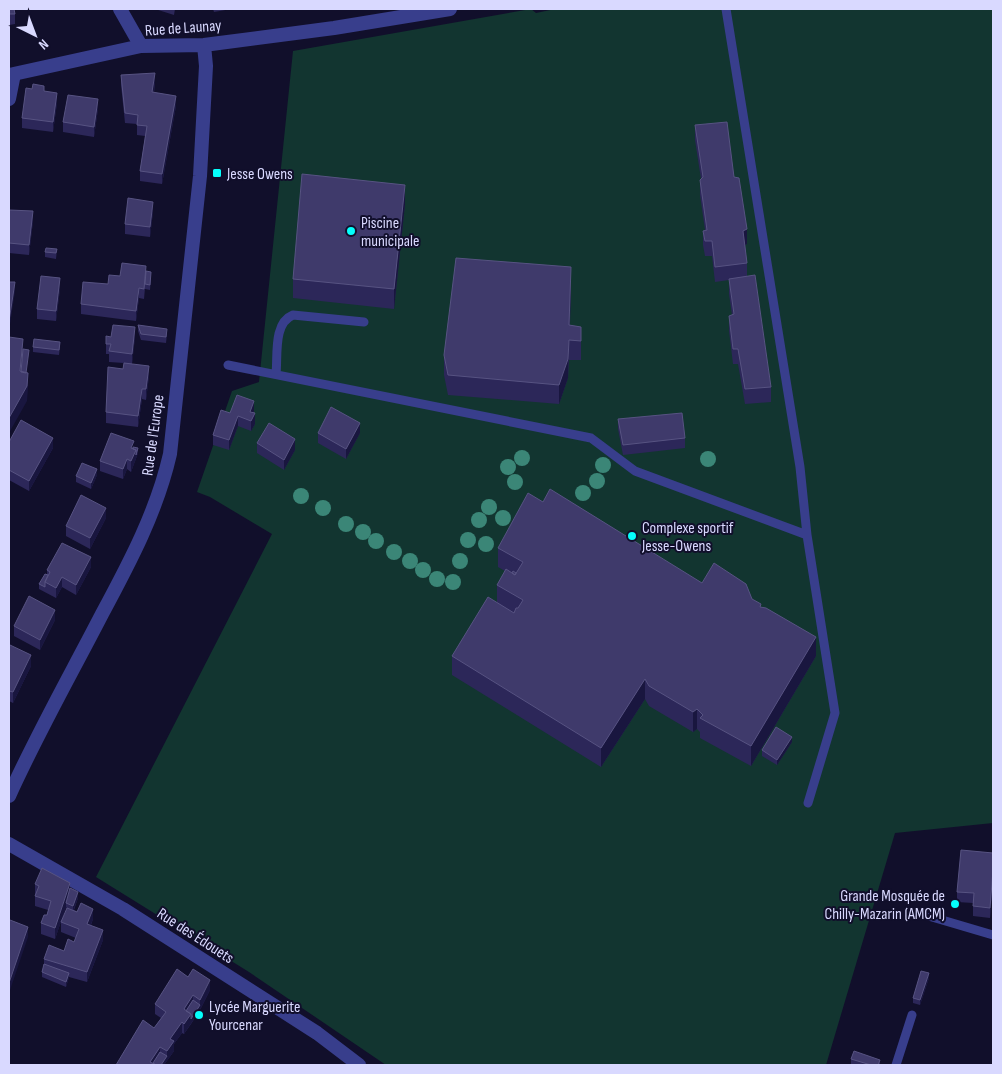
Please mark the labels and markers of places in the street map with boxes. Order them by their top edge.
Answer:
place label: Jesse Owens [226,165,293,184]
marker: Jesse Owens [211,167,223,179]
place label: Piscine municipale [361,214,419,251]
marker: Piscine municipale [345,225,357,237]
place label: Complexe sportif Jesse-Owens [641,519,734,556]
marker: Complexe sportif Jesse-Owens [626,530,638,542]
place label: Grande Mosquée de Chilly-Mazarin (AMCM) [825,887,945,924]
marker: Grande Mosquée de Chilly-Mazarin (AMCM) [949,898,961,910]
place label: Lycée Marguerite Yourcenar [209,998,300,1035]
marker: Lycée Marguerite Yourcenar [193,1009,205,1021]

